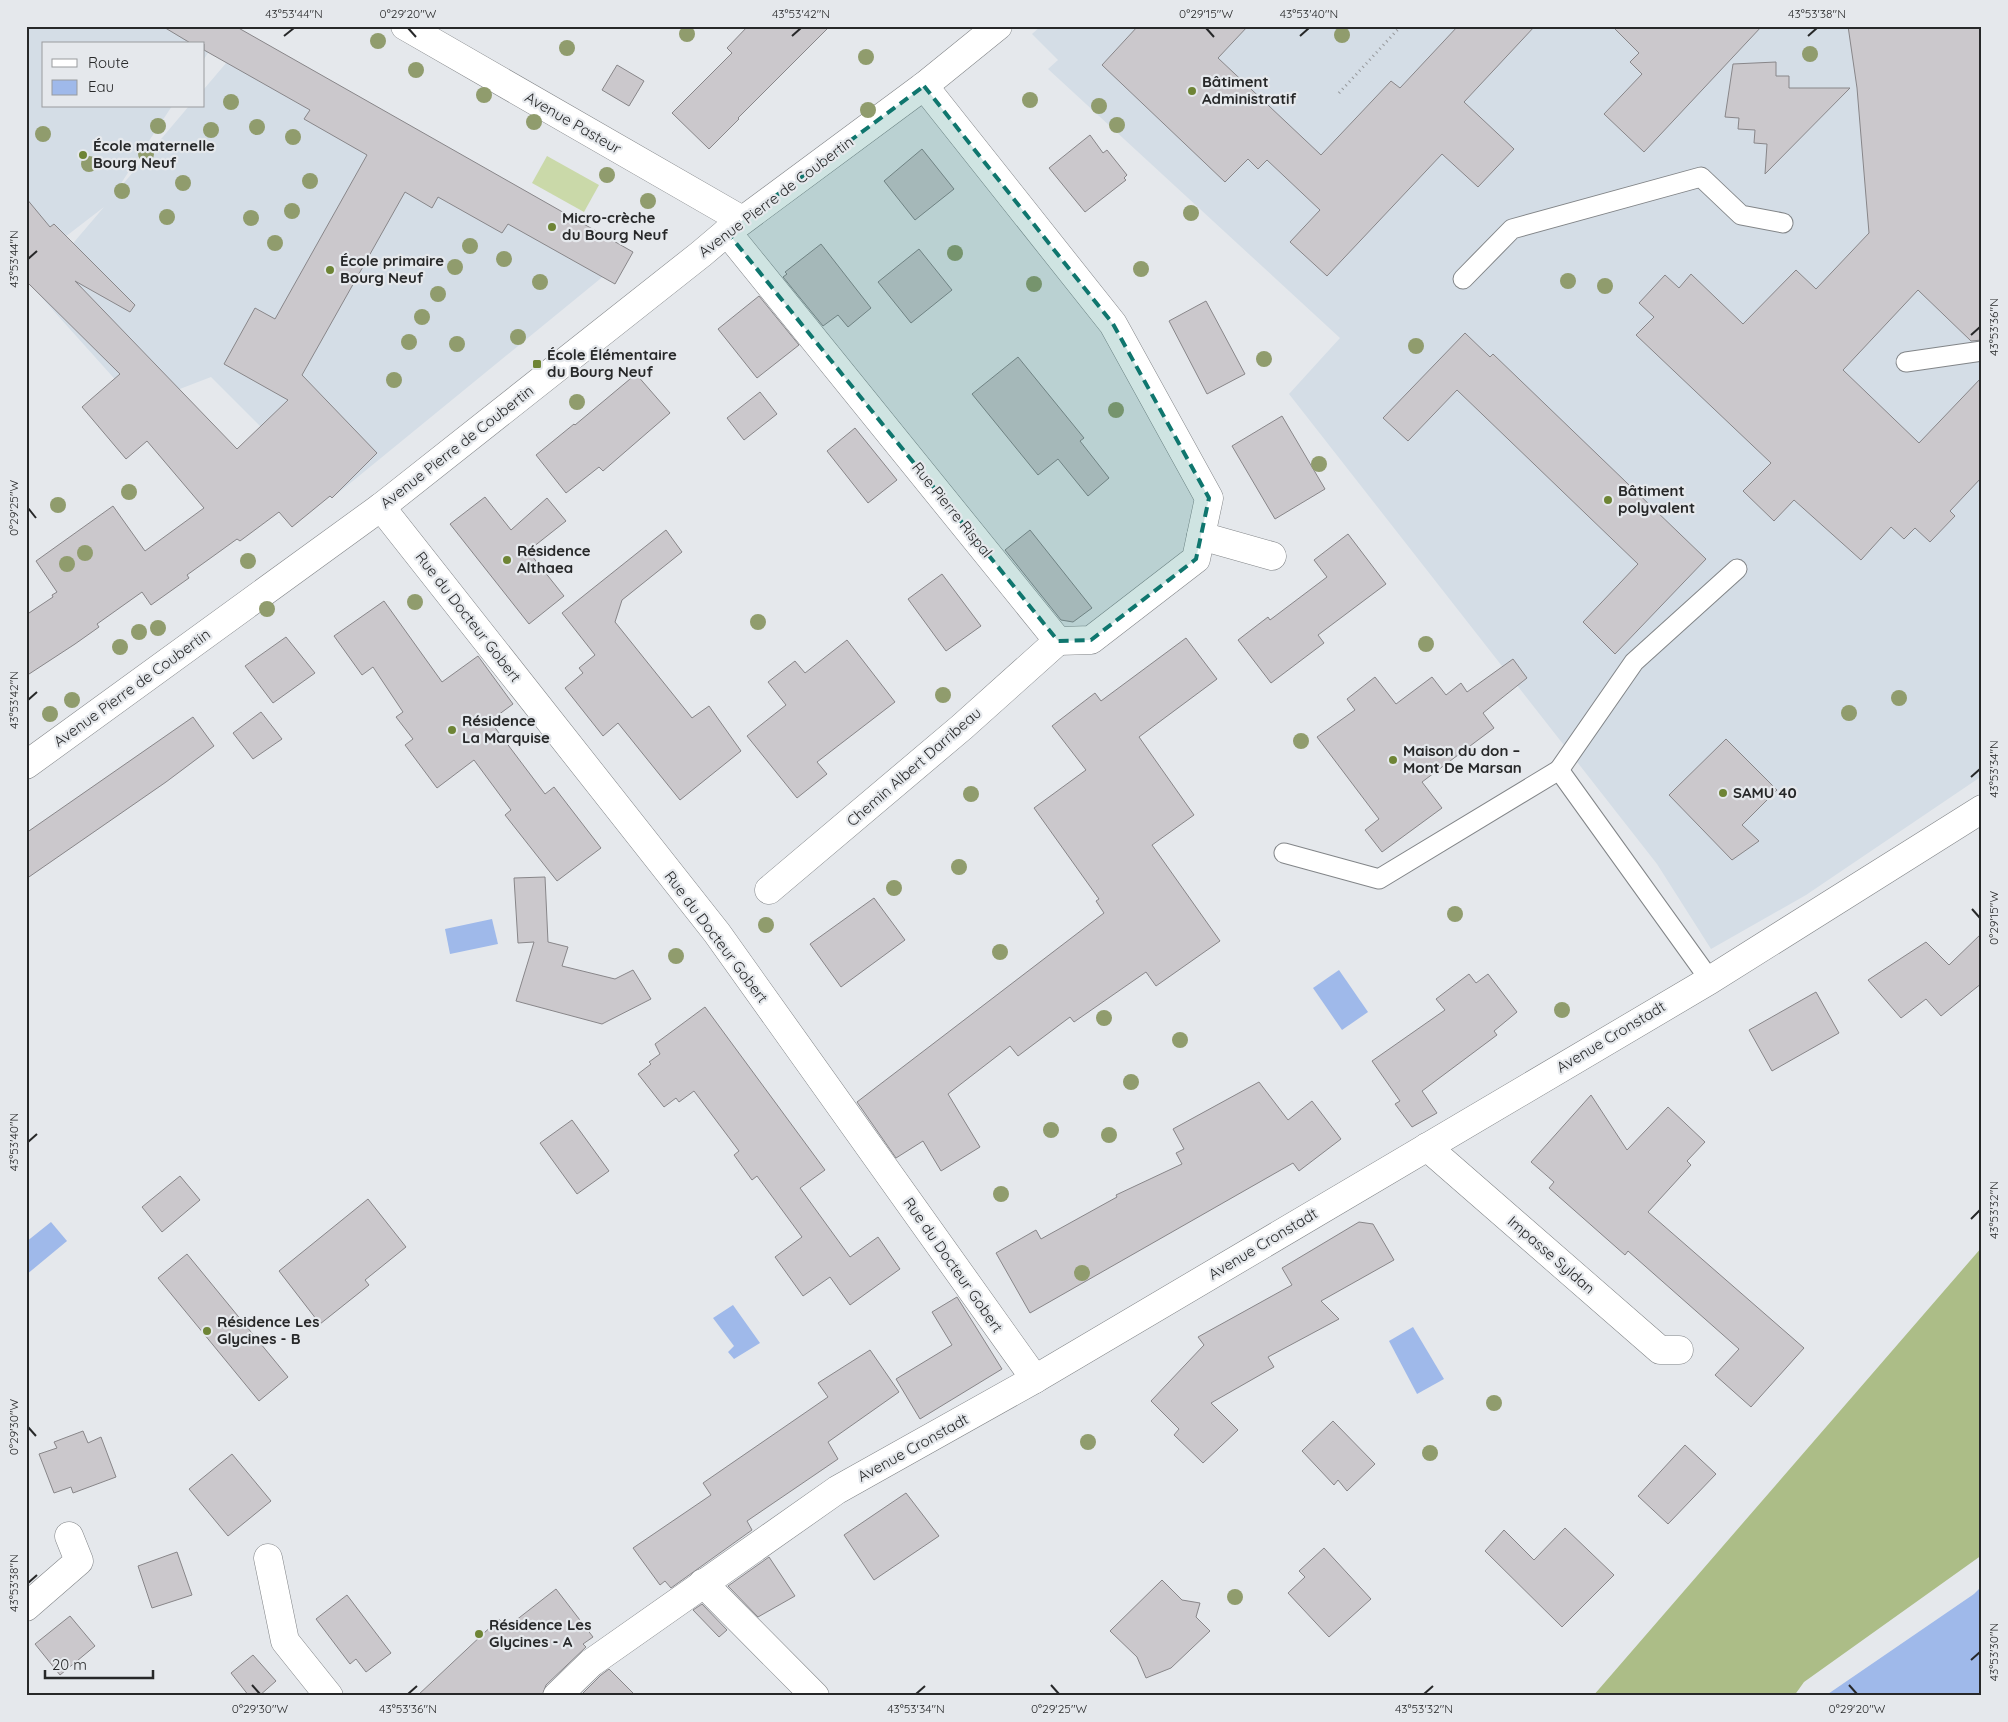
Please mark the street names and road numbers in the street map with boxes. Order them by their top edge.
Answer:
street label: Avenue Pasteur [522,87,625,158]
street label: Avenue Pierre de Coubertin [694,132,857,261]
street label: Avenue Pierre de Coubertin [376,381,537,512]
street label: Rue Pierre Rispal [908,458,997,561]
street label: Rue du Docteur Gobert [411,548,525,686]
street label: Avenue Pierre de Coubertin [50,624,214,751]
street label: Chemin Albert Darribeau [843,703,985,830]
street label: Rue du Docteur Gobert [661,867,772,1007]
street label: Avenue Cronstadt [1553,997,1669,1077]
street label: Rue du Docteur Gobert [900,1194,1007,1336]
street label: Avenue Cronstadt [1205,1204,1321,1284]
street label: Impasse Syldan [1504,1212,1599,1298]
street label: Avenue Cronstadt [854,1409,971,1486]

